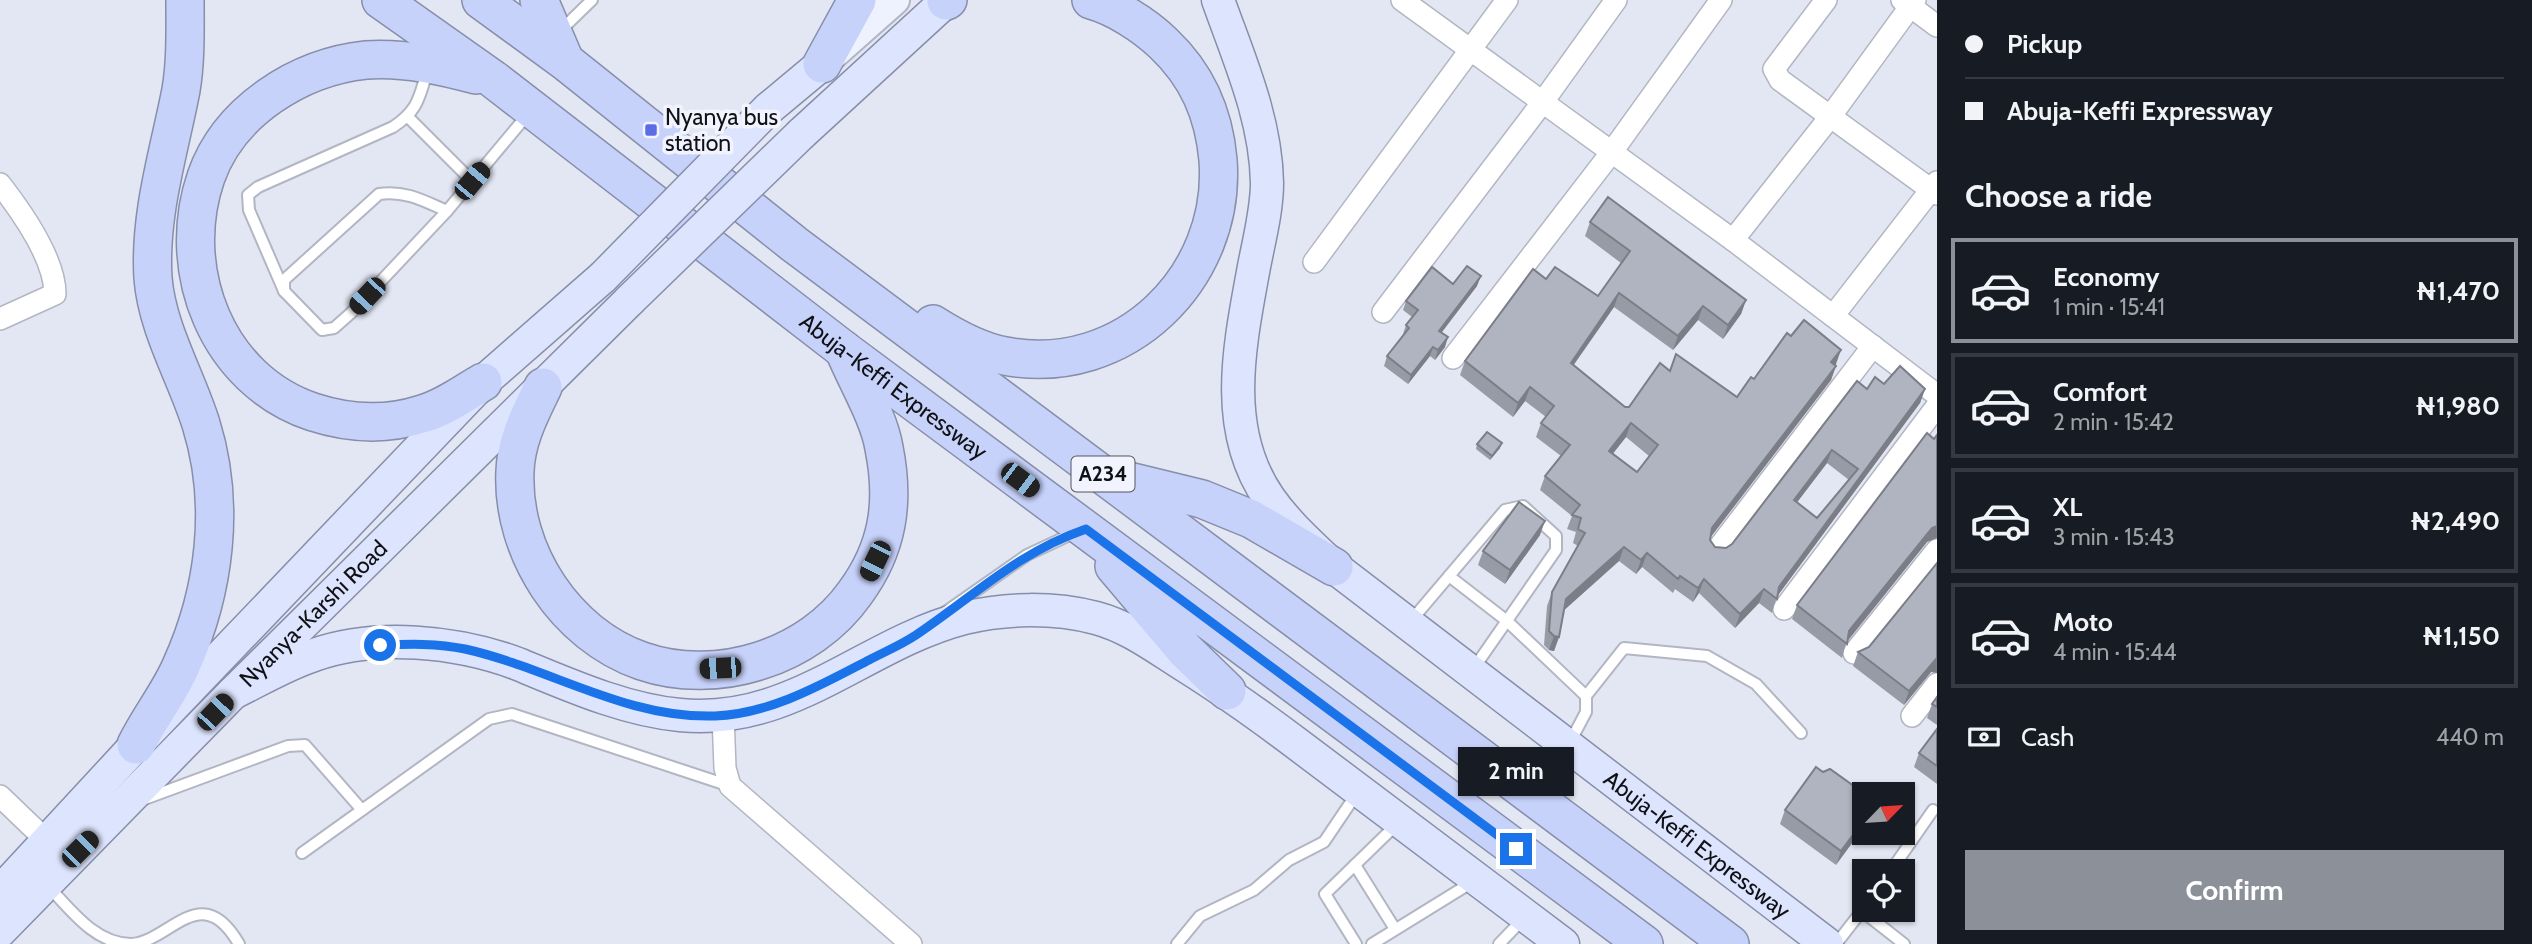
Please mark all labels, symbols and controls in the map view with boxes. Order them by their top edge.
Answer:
text: Pickup [2007,28,2082,60]
text: Abuja-Keffi Expressway [2007,95,2273,127]
place label: Nyanya bus station [665,103,778,157]
marker: Nyanya bus station [643,122,659,138]
car [451,158,494,204]
text: Choose a ride [1965,176,2152,215]
icon: car [1969,259,2032,322]
text: Economy [2053,261,2159,293]
car [345,273,390,319]
text: ₦1,470 [2416,275,2500,307]
text: 1 min · 15:41 [2053,293,2165,321]
street label: Abuja-Keffi Expressway [794,307,993,466]
icon: car [1969,374,2032,437]
text: Comfort [2053,376,2147,408]
text: ₦1,980 [2415,390,2500,422]
text: 2 min · 15:42 [2053,408,2174,436]
road number: A234 [1072,456,1134,491]
car [997,459,1044,501]
icon: car [1969,489,2032,552]
text: XL [2053,491,2082,523]
text: ₦2,490 [2410,505,2500,537]
text: 3 min · 15:43 [2053,523,2175,551]
street label: Nyanya-Karshi Road [234,534,393,693]
car [857,538,894,584]
icon: car [1969,604,2032,667]
text: Moto [2053,606,2113,638]
text: ₦1,150 [2422,620,2500,652]
route start [364,629,396,661]
text: 4 min · 15:44 [2053,638,2177,666]
car [699,656,742,680]
car [193,690,238,734]
icon: cash [1965,718,2003,756]
text: Cash [2021,721,2074,753]
text: 440 m [2436,723,2504,751]
callout: 2 min [1458,748,1574,796]
text: 2 min [1488,757,1544,785]
street label: Abuja-Keffi Expressway [1598,765,1796,925]
north arrow [1852,782,1914,845]
map controls [1852,782,1915,922]
car [58,827,103,871]
route end [1500,833,1532,865]
button: Confirm [1965,850,2504,930]
button: locate [1852,859,1915,922]

